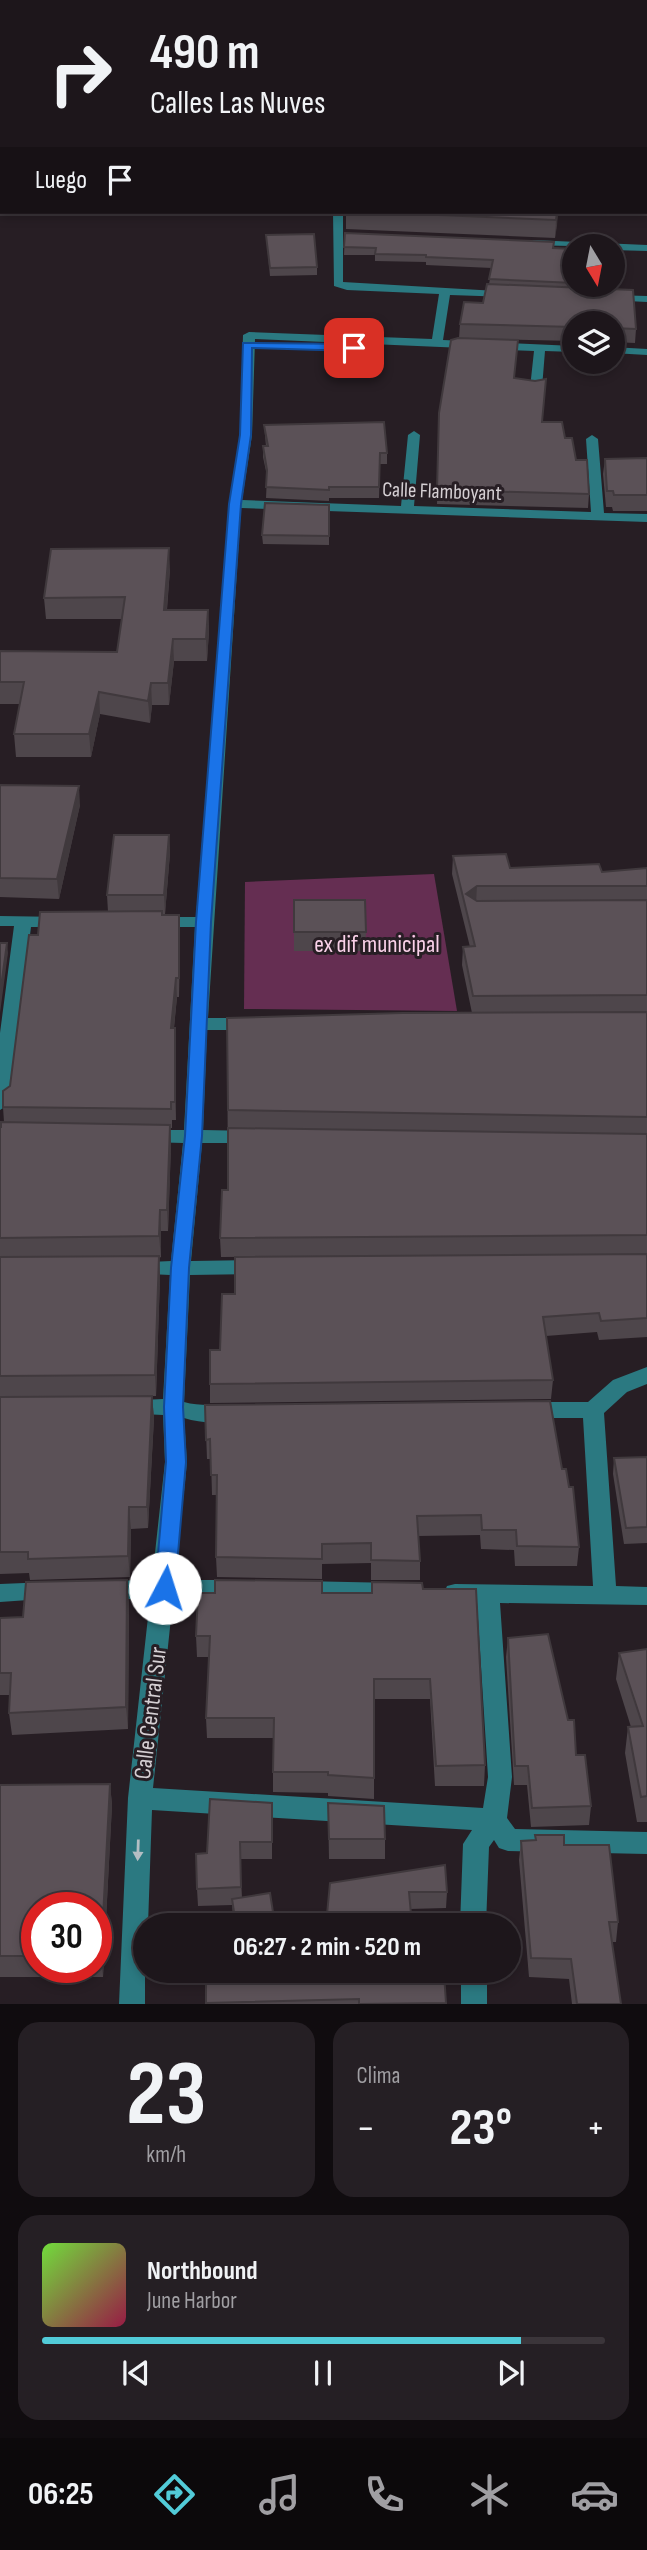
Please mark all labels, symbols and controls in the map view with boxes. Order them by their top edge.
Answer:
text: 490 m [150,24,260,83]
icon: right [35,28,126,119]
text: Calles Las Nuves [150,84,326,123]
icon: arrive [101,161,139,199]
text: Luego [35,165,87,196]
north arrow [562,234,625,298]
map controls [562,234,625,374]
button: layers [562,311,625,374]
pin [324,318,384,378]
icon: arrive [335,329,373,367]
street label: Calle Flamboyant [382,477,502,506]
park label: ex dif municipal [314,930,440,959]
position arrow [128,1551,202,1625]
street label: Calle Central Sur [128,1645,173,1781]
one-way arrow [133,1840,144,1862]
speed limit sign: 30 [21,1892,112,1983]
text: 06:27 · 2 min · 520 m [233,1932,421,1963]
text: 23 [126,2041,207,2150]
text: Clima [357,2062,400,2090]
text: 23° [450,2097,512,2160]
text: − [357,2106,375,2151]
text: + [586,2106,605,2151]
text: km/h [146,2141,186,2169]
text: Northbound [147,2256,258,2287]
text: June Harbor [147,2287,237,2315]
icon: previous [117,2354,155,2392]
icon: pause [304,2354,342,2392]
icon: next [492,2354,530,2392]
icon: directions [150,2470,199,2519]
icon: music [255,2470,304,2519]
icon: phone [360,2470,409,2519]
icon: climate [465,2470,514,2519]
icon: car [570,2470,619,2519]
text: 06:25 [28,2475,94,2514]

